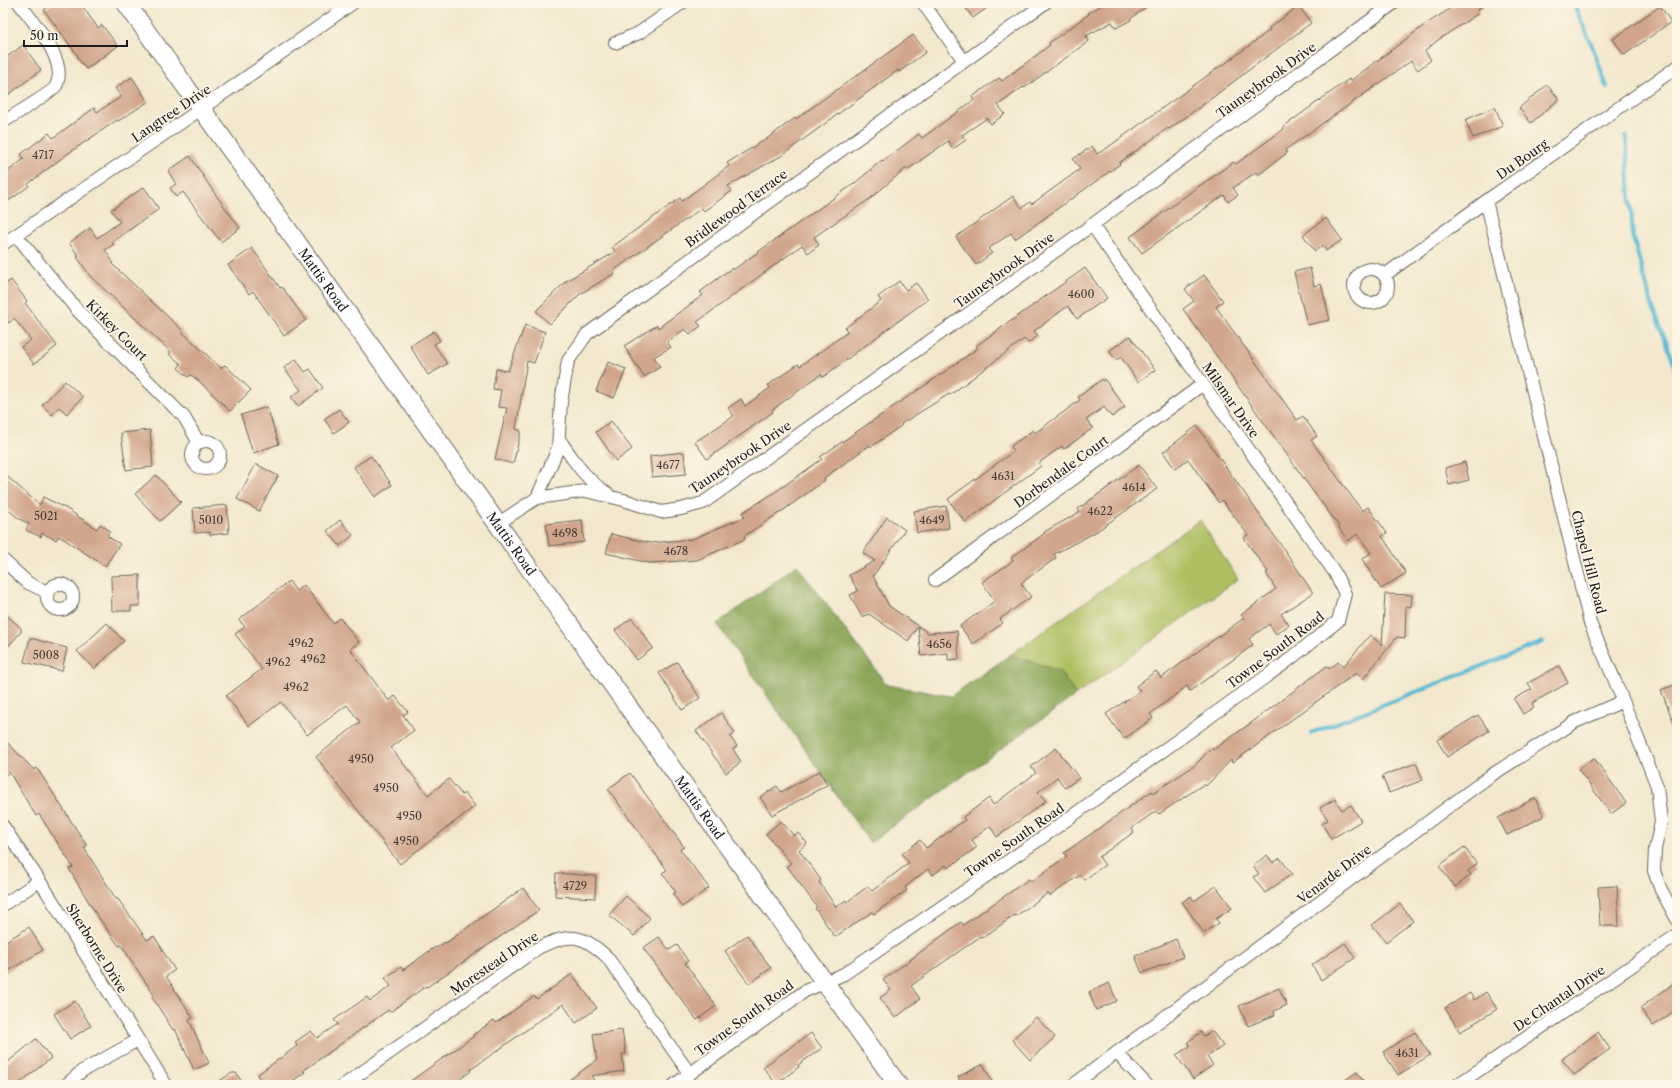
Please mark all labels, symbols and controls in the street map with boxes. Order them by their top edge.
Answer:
scale bar [24,22,127,48]
text: 50 m [30,28,59,43]
street label: Tauneybrook Drive [1213,38,1319,122]
street label: Langtree Drive [128,81,214,145]
street label: Du Bourg [1493,135,1551,183]
house number: 4717 [32,148,54,162]
street label: Bridlewood Terrace [682,166,790,250]
street label: Tauneybrook Drive [951,228,1057,312]
street label: Mattis Road [295,245,352,315]
house number: 4600 [1068,287,1094,301]
street label: Kirkey Court [83,296,151,364]
street label: Milsmar Drive [1199,359,1263,441]
street label: Tauneybrook Drive [686,417,794,497]
street label: Dorbendale Court [1011,431,1112,511]
house number: 4677 [656,458,680,472]
house number: 4631 [991,469,1015,483]
house number: 4614 [1122,480,1146,494]
house number: 4622 [1087,504,1113,518]
house number: 5021 [34,509,58,523]
street label: Mattis Road [484,509,540,579]
street label: Chapel Hill Road [1568,509,1610,615]
house number: 5010 [199,513,223,527]
house number: 4649 [919,513,945,527]
house number: 4698 [552,526,578,540]
house number: 4678 [664,544,688,558]
street label: Towne South Road [1223,608,1327,692]
house number: 4962 [288,636,314,650]
house number: 4656 [926,637,952,651]
house number: 5008 [33,648,59,662]
house number: 4962 [300,652,326,666]
house number: 4962 [265,655,291,669]
house number: 4962 [283,680,309,694]
house number: 4950 [348,752,374,766]
street label: Mattis Road [672,772,728,842]
house number: 4950 [373,781,399,795]
street label: Towne South Road [961,800,1067,880]
house number: 4950 [396,809,422,823]
house number: 4950 [393,834,419,848]
street label: Venarde Drive [1293,841,1374,908]
house number: 4729 [563,879,587,893]
street label: Sherborne Drive [63,900,131,996]
street label: Morestead Drive [447,928,541,998]
street label: De Chantal Drive [1510,961,1608,1035]
street label: Towne South Road [692,977,796,1059]
house number: 4631 [1395,1046,1419,1060]

